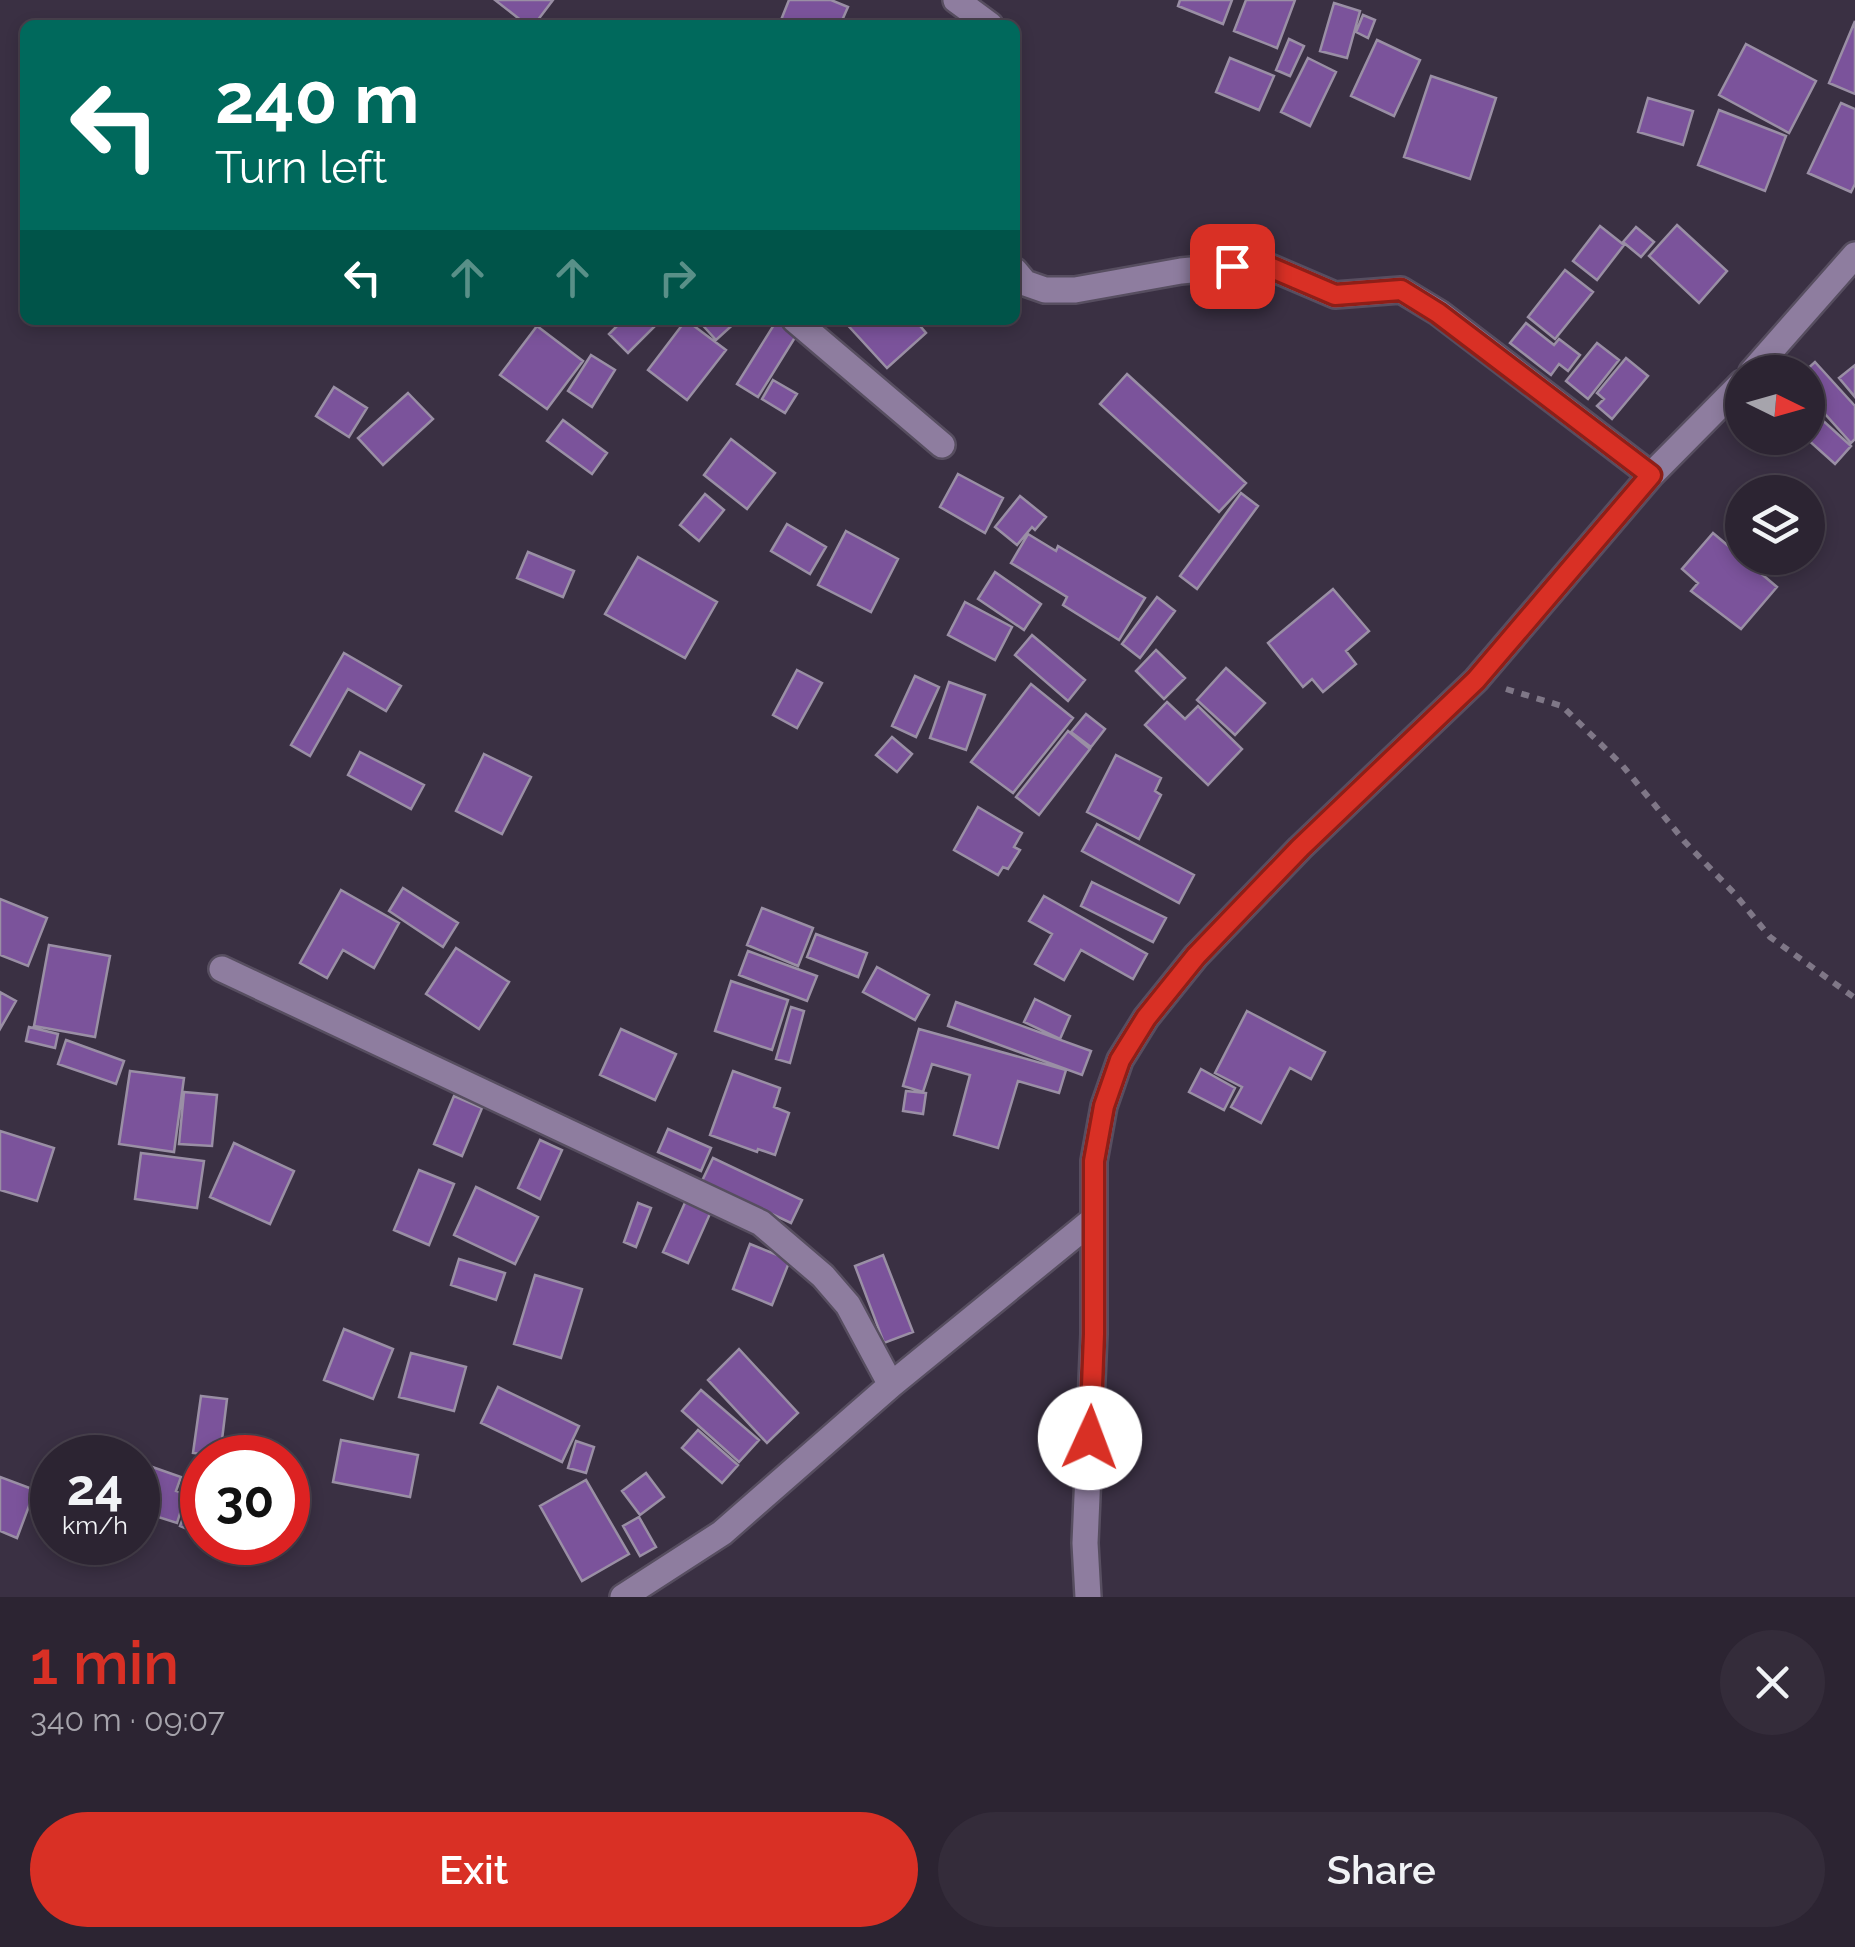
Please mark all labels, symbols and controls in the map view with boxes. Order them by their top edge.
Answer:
text: 240 m [215,57,419,139]
icon: left [50,60,180,190]
text: Turn left [215,141,387,194]
pin [1190,224,1275,309]
icon: arrive [1205,239,1260,294]
icon: left [335,250,390,305]
icon: ahead [440,250,495,305]
icon: ahead [545,250,600,305]
icon: right [650,250,705,305]
north arrow [1725,355,1825,455]
map controls [1725,355,1825,575]
button: layers [1725,475,1825,575]
position arrow [1038,1386,1142,1490]
speed limit sign: 30 [180,1435,310,1565]
text: 24 [67,1458,123,1517]
text: km/h [62,1510,128,1540]
text: 1 min [30,1628,179,1698]
button: close [1720,1630,1825,1735]
text: 340 m · 09:07 [30,1701,225,1738]
button: Exit [30,1812,918,1927]
button: Share [938,1812,1825,1927]

